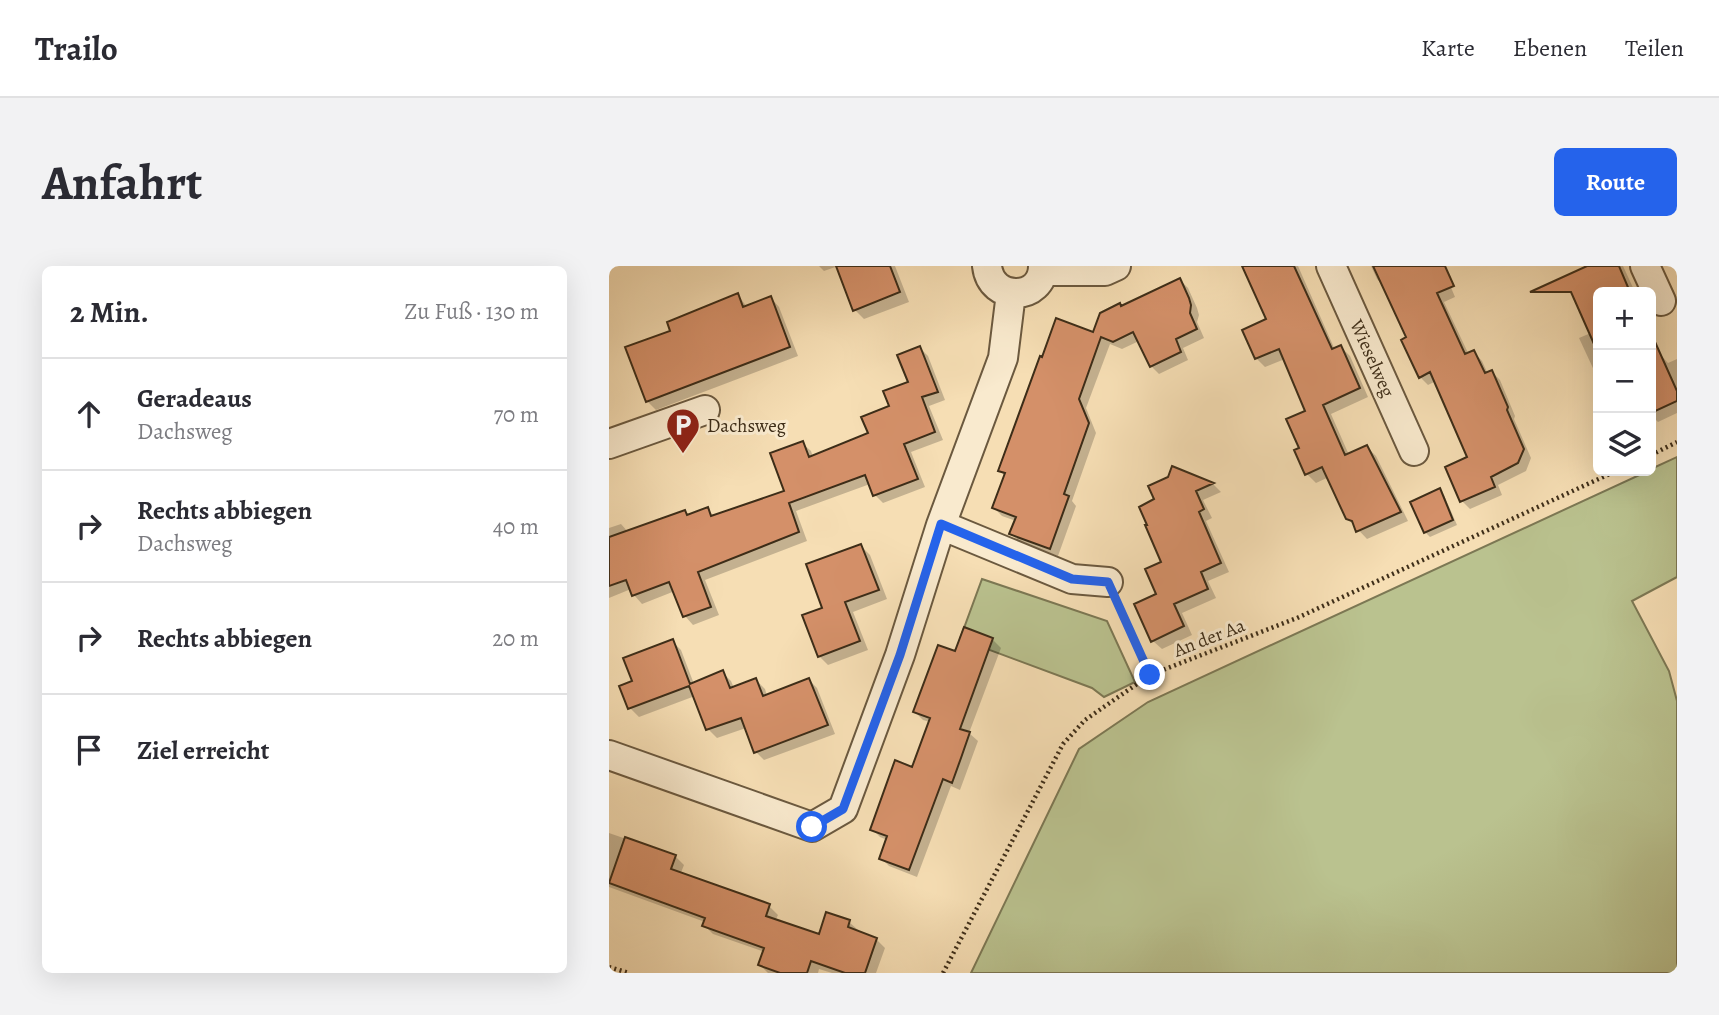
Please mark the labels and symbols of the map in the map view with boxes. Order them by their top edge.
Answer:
street label: Wieselweg [1343,315,1401,402]
parking icon: Dachsweg [664,406,702,455]
place label: Dachsweg [707,413,786,439]
street label: An der Aa [1169,612,1249,664]
route end [1134,659,1165,690]
route start [796,811,827,842]

